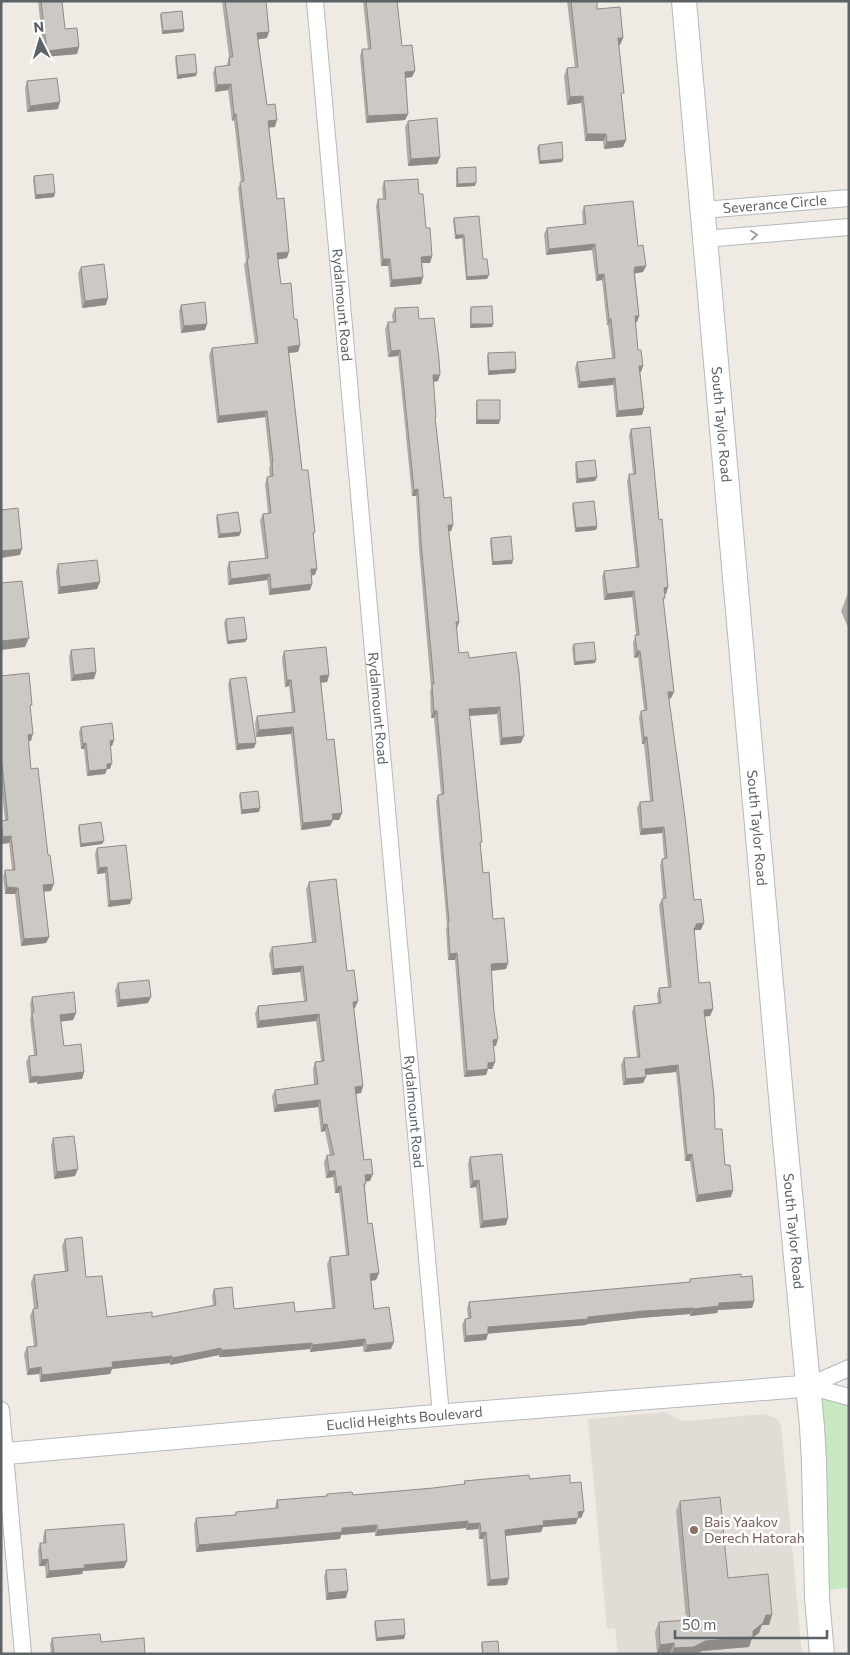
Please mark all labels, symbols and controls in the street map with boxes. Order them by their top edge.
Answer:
north arrow [15,15,65,65]
text: N [33,18,45,35]
street label: Severance Circle [722,191,827,216]
one-way arrow [750,230,758,241]
street label: Rydalmount Road [329,248,356,362]
street label: South Taylor Road [708,366,736,483]
street label: Rydalmount Road [365,651,392,765]
street label: South Taylor Road [744,769,771,886]
street label: Rydalmount Road [401,1055,428,1169]
street label: South Taylor Road [780,1173,808,1290]
street label: Euclid Heights Boulevard [326,1403,483,1433]
place label: Bais Yaakov Derech Hatorah [704,1513,805,1546]
marker: Bais Yaakov Derech Hatorah [688,1524,700,1536]
scale bar [675,1608,828,1640]
text: 50 m [682,1615,716,1633]

